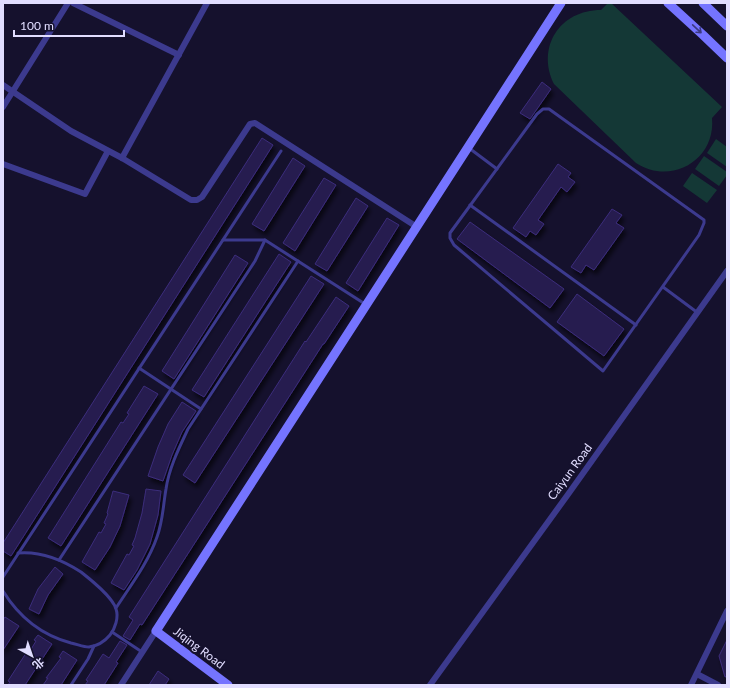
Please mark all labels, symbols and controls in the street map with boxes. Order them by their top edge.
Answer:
scale bar [14,12,124,38]
text: 100 m [20,18,54,33]
one-way arrow [692,24,702,34]
street label: Caiyun Road [544,441,595,503]
street label: Jiqing Road [171,624,228,672]
north arrow [12,636,52,676]
text: 北 [30,656,47,673]

